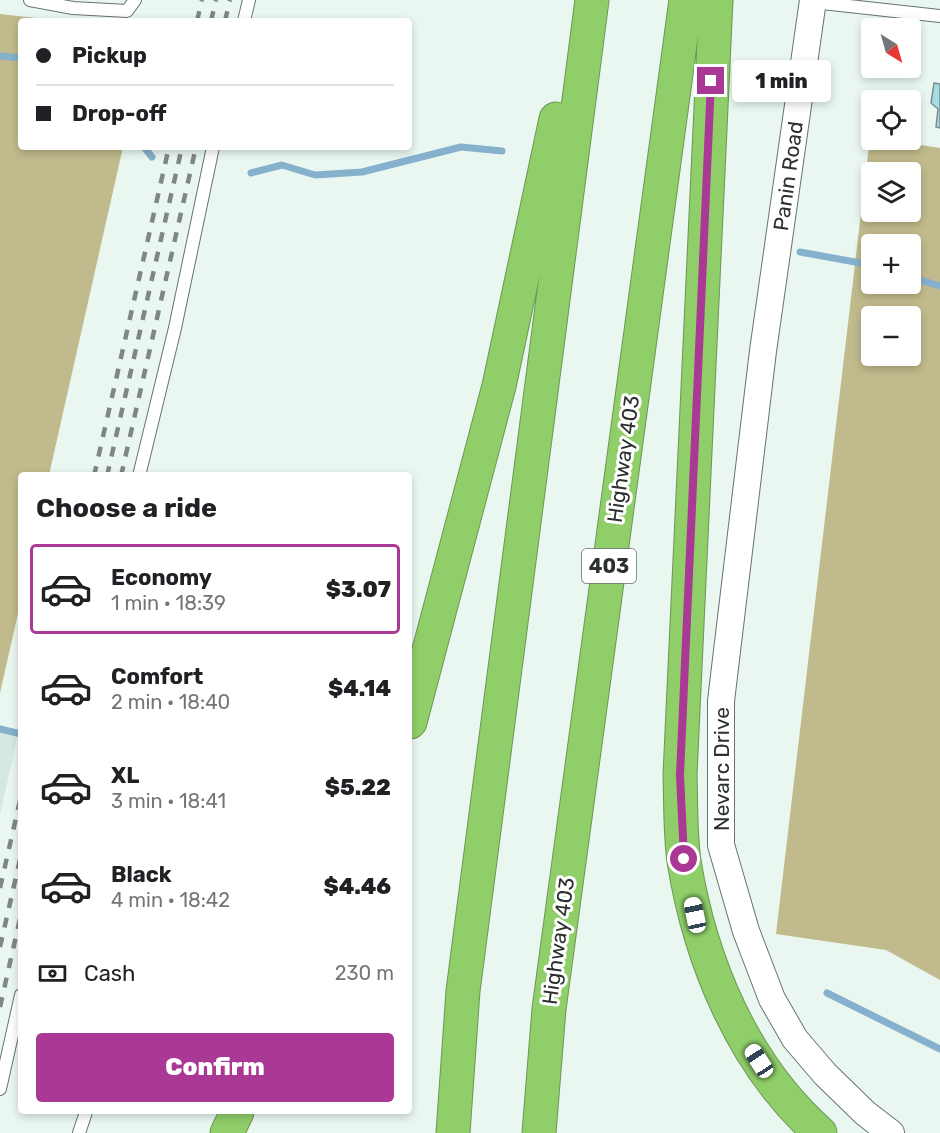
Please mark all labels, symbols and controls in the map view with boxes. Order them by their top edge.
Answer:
north arrow [861,18,921,78]
map controls [861,18,921,366]
text: Pickup [72,42,147,69]
callout: 1 min [732,60,831,102]
route end [697,67,724,94]
text: 1 min [755,69,808,93]
button: locate [861,90,921,150]
text: Drop-off [72,100,167,127]
street label: Panin Road [768,120,808,232]
button: layers [861,162,921,222]
button: + [861,234,921,294]
button: − [861,306,921,366]
street label: Highway 403 [602,394,644,524]
text: Choose a ride [36,492,217,524]
road number: 403 [582,549,636,583]
icon: car [39,562,93,616]
text: Economy [111,564,212,591]
text: $3.07 [326,576,391,603]
text: 1 min · 18:39 [111,591,226,615]
icon: car [39,661,93,715]
text: Comfort [111,663,203,690]
text: $4.14 [328,675,391,702]
text: 2 min · 18:40 [111,690,230,714]
street label: Nevarc Drive [709,707,734,831]
icon: car [39,760,93,814]
text: XL [111,762,139,789]
text: $5.22 [325,774,391,801]
text: 3 min · 18:41 [111,789,226,813]
route start [670,845,697,872]
icon: car [39,859,93,913]
text: Black [111,861,172,888]
text: $4.46 [323,873,391,900]
street label: Highway 403 [537,876,579,1006]
text: 4 min · 18:42 [111,888,230,912]
car [682,896,708,934]
icon: cash [36,957,69,990]
text: Cash [84,960,135,987]
text: 230 m [335,961,394,985]
button: Confirm [36,1033,394,1102]
car [742,1041,776,1081]

